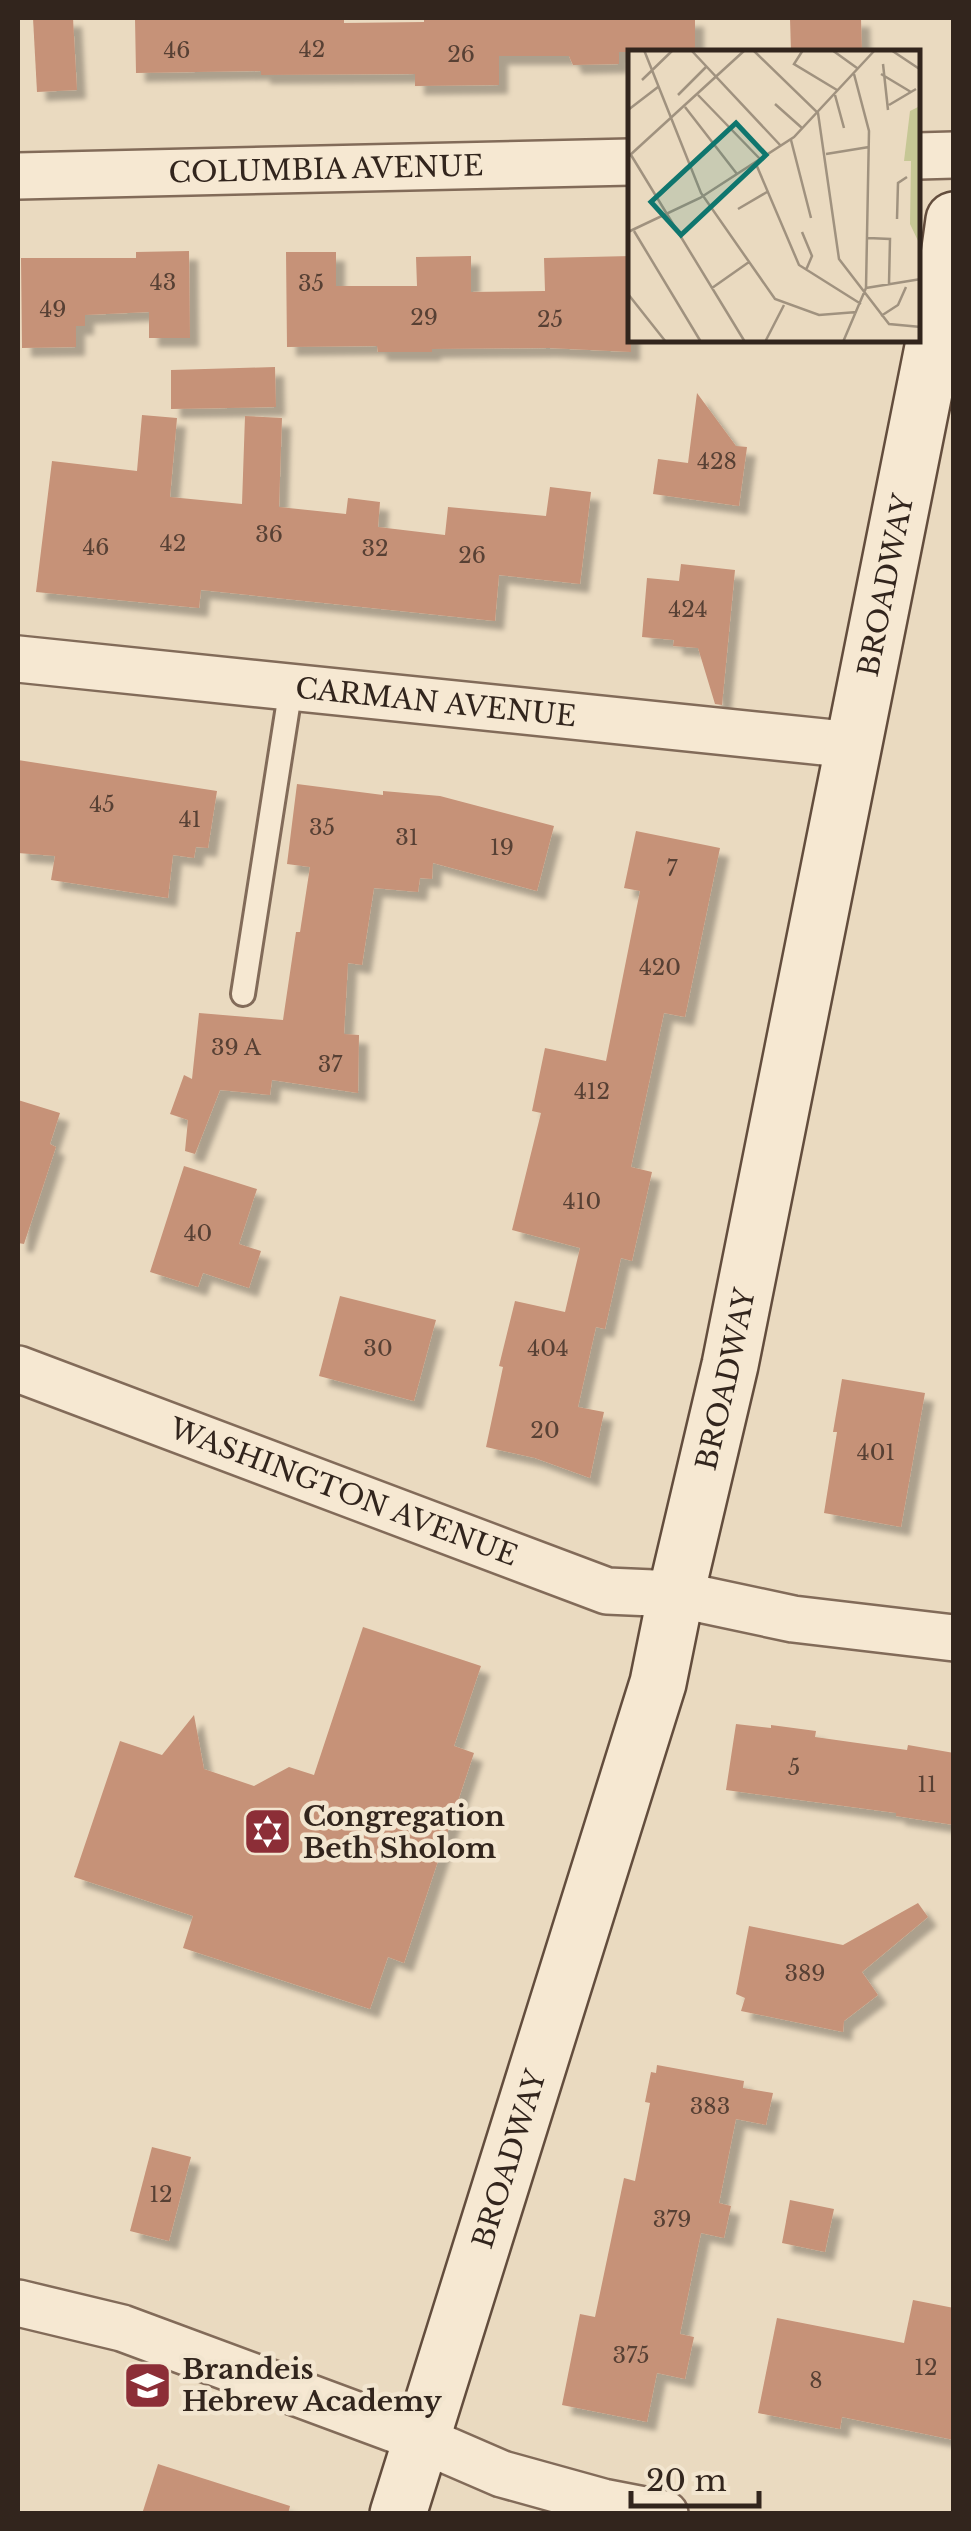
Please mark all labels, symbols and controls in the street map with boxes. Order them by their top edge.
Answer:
house number: 42 [299,36,325,63]
house number: 46 [163,37,191,64]
house number: 26 [447,41,475,68]
inset map [628,50,921,342]
street label: COLUMBIA AVENUE [168,148,484,191]
house number: 43 [150,269,176,296]
house number: 35 [298,270,324,297]
house number: 49 [39,296,67,323]
house number: 29 [410,304,438,331]
house number: 25 [537,306,563,333]
house number: 428 [697,448,737,475]
street label: BROADWAY [851,491,921,679]
house number: 36 [255,521,283,548]
house number: 42 [160,530,186,557]
house number: 46 [82,534,110,561]
house number: 32 [361,535,389,562]
house number: 26 [458,542,486,569]
house number: 424 [668,596,708,623]
street label: CARMAN AVENUE [294,671,578,734]
house number: 45 [89,791,115,818]
house number: 41 [179,806,201,833]
house number: 35 [309,814,335,841]
house number: 31 [395,824,419,851]
house number: 19 [490,834,514,861]
house number: 7 [666,855,678,882]
house number: 420 [639,954,681,981]
house number: 39 A [211,1034,262,1061]
house number: 37 [318,1051,343,1078]
house number: 412 [574,1078,610,1105]
house number: 410 [563,1188,601,1215]
house number: 40 [184,1220,212,1247]
street label: BROADWAY [689,1285,763,1474]
house number: 30 [363,1335,393,1362]
house number: 404 [527,1335,569,1362]
street label: WASHINGTON AVENUE [164,1410,522,1574]
house number: 20 [530,1417,560,1444]
house number: 401 [857,1439,895,1466]
house number: 5 [788,1754,800,1781]
house number: 11 [917,1771,937,1798]
place label: Congregation Beth Sholom [303,1799,505,1866]
synagogue icon: Congregation Beth Sholom [242,1806,294,1858]
house number: 389 [784,1960,826,1987]
street label: BROADWAY [465,2065,554,2253]
house number: 383 [690,2093,730,2120]
house number: 12 [149,2181,173,2208]
house number: 379 [653,2206,691,2233]
house number: 375 [613,2342,649,2369]
place label: Brandeis Hebrew Academy [182,2352,442,2419]
house number: 12 [914,2354,938,2381]
school or university icon: Brandeis Hebrew Academy [121,2359,173,2411]
house number: 8 [809,2367,823,2394]
scale bar [631,2446,758,2508]
text: 20 m [646,2462,727,2499]

